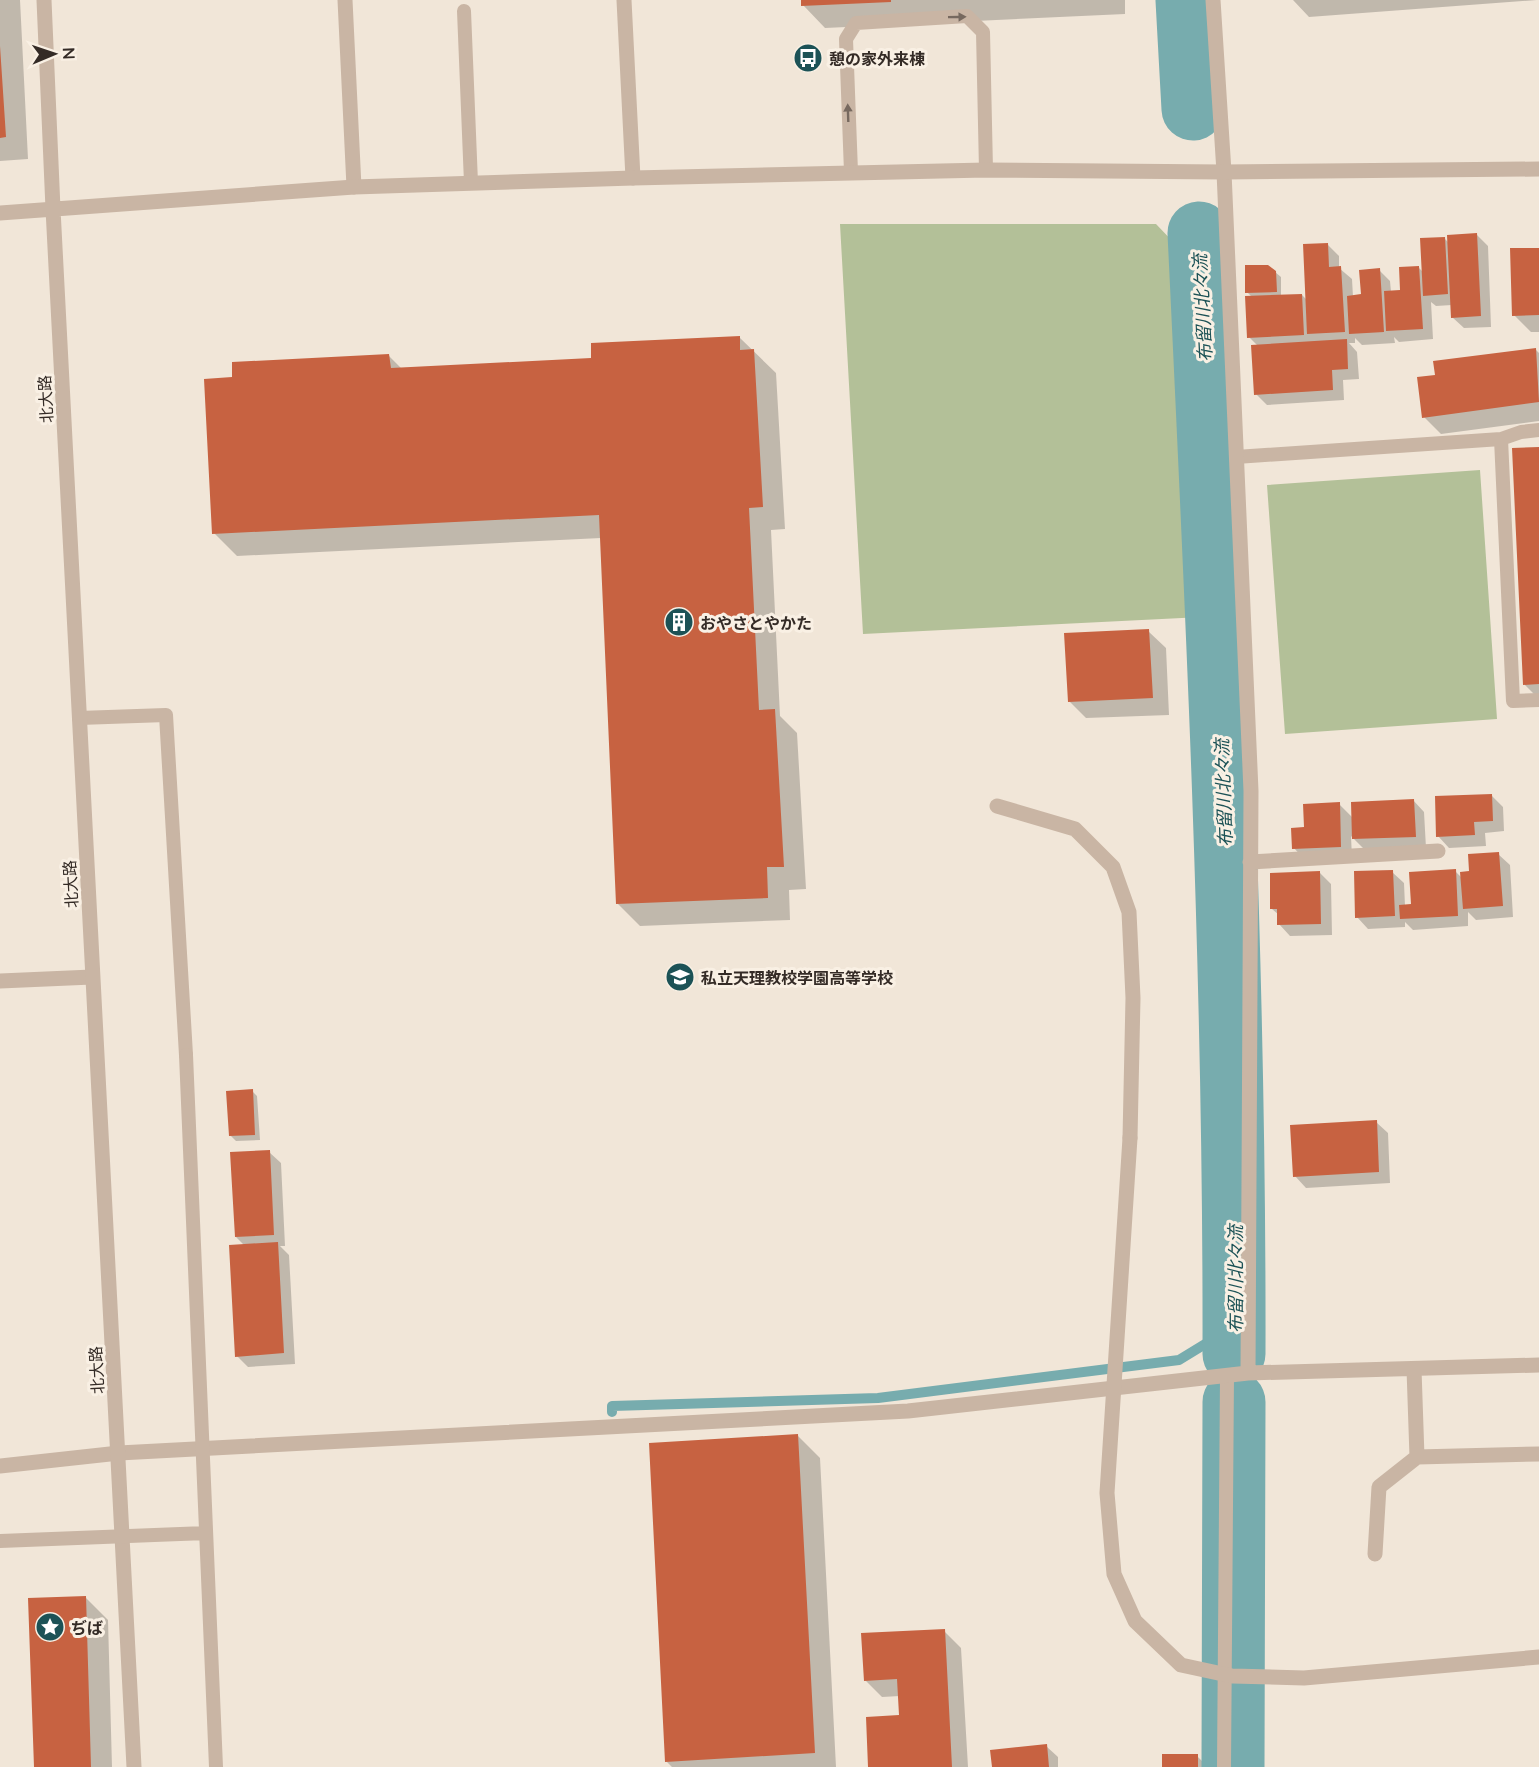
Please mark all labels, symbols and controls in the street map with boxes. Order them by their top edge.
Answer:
one-way arrow [948,12,967,22]
north arrow [24,24,84,84]
bus stop icon: 憩の家外来棟 [792,42,824,74]
text: N [60,47,79,60]
place label: 憩の家外来棟 [829,49,925,68]
one-way arrow [844,104,853,123]
water label: 布留川北々流 [1188,251,1216,363]
street label: 北大路 [34,375,56,423]
building icon: おやさとやかた [663,606,695,638]
place label: おやさとやかた [700,613,812,632]
water label: 布留川北々流 [1210,736,1236,847]
street label: 北大路 [59,860,81,908]
school or university icon: 私立天理教校学園高等学校 [664,961,696,993]
place label: 私立天理教校学園高等学校 [701,968,893,987]
water label: 布留川北々流 [1224,1222,1246,1333]
street label: 北大路 [85,1346,107,1394]
place icon: ぢば [34,1611,66,1643]
place label: ぢば [71,1618,103,1637]

